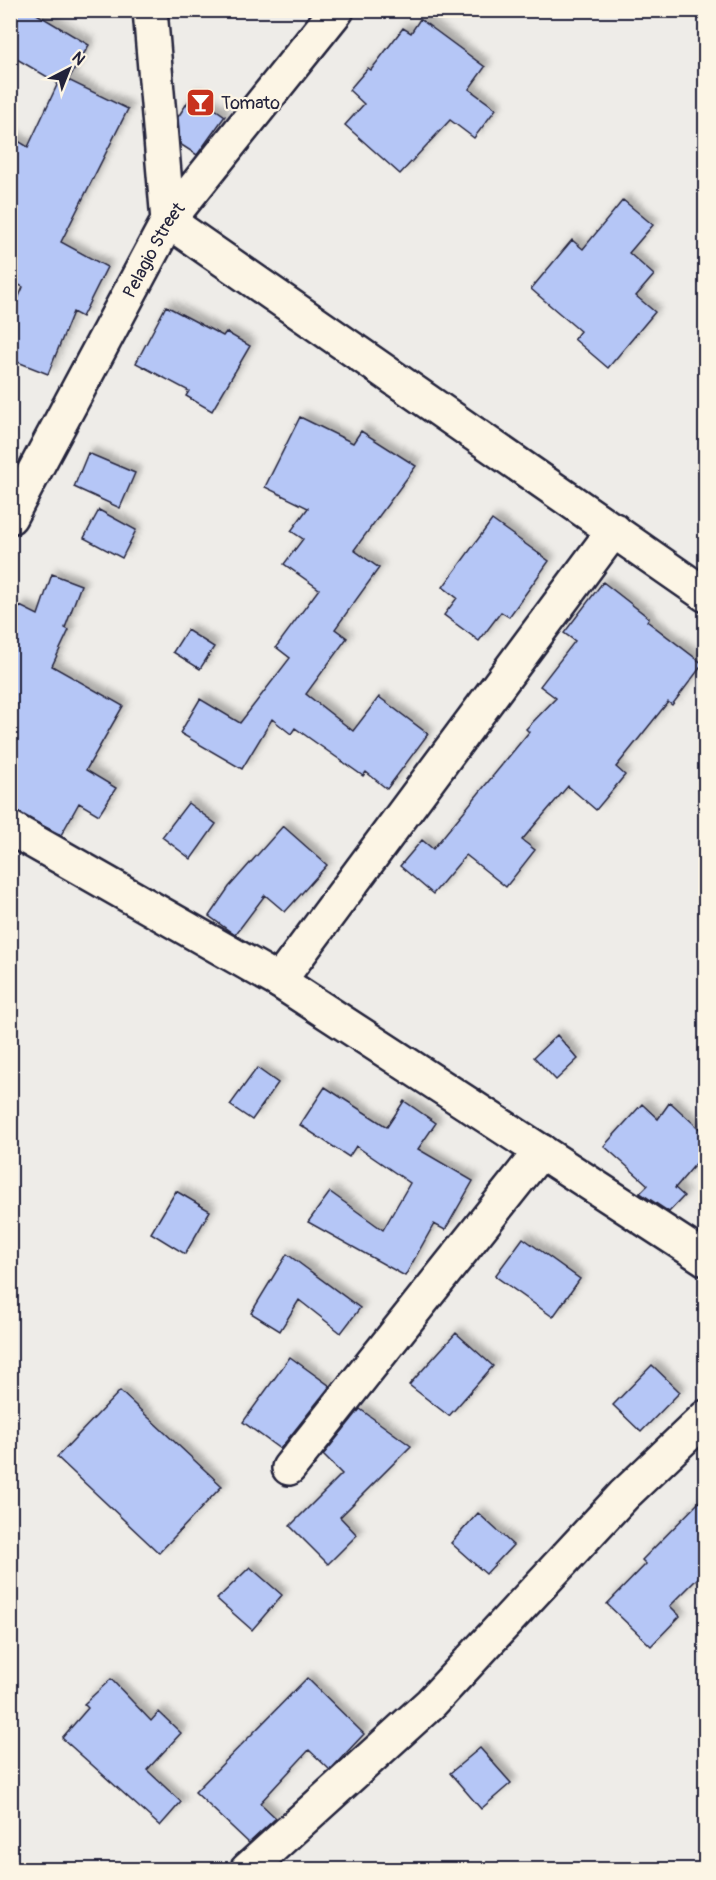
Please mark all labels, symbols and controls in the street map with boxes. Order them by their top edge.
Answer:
north arrow [39,39,99,99]
text: N [68,48,89,70]
bar icon: Tomato [184,87,216,119]
place label: Tomato [221,92,280,115]
street label: Pelagio Street [118,197,190,302]

